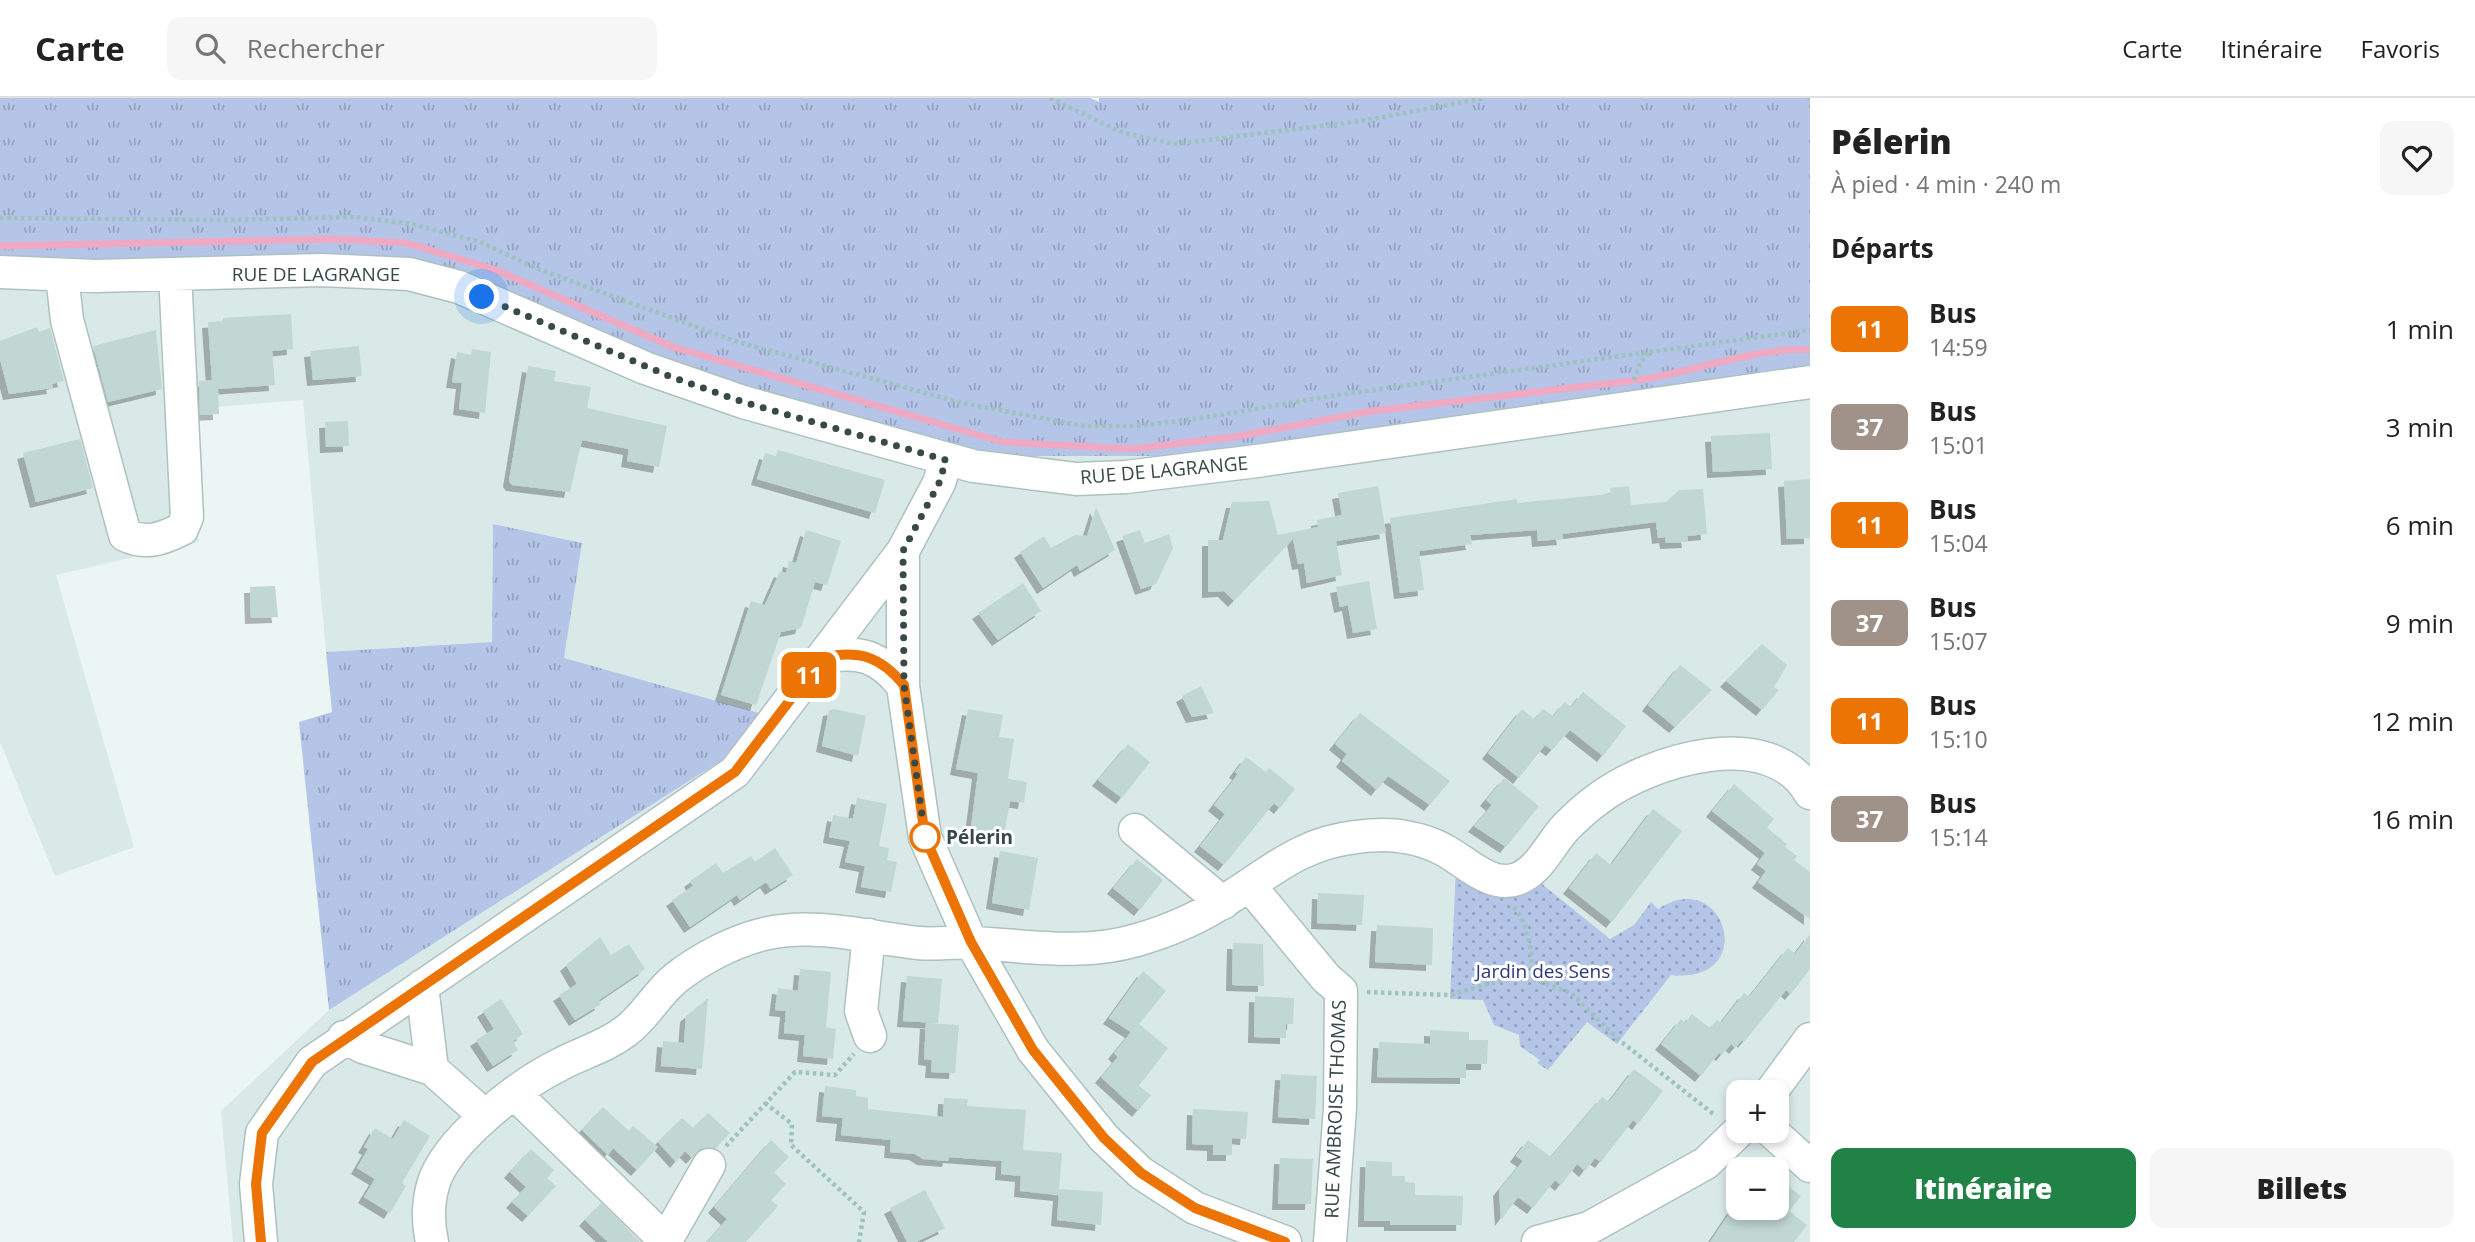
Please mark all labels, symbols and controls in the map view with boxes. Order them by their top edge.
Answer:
search box [167,17,657,80]
text: Carte [35,26,125,71]
icon: search [191,29,229,67]
text: Rechercher [247,30,385,66]
text: Carte [2122,32,2183,65]
text: Itinéraire [2221,32,2323,65]
text: Favoris [2361,32,2440,65]
text: Pélerin [1831,119,1952,164]
button: heart [2380,121,2454,195]
text: À pied · 4 min · 240 m [1831,168,2061,200]
text: Départs [1831,230,1934,266]
street label: RUE DE LAGRANGE [232,261,400,287]
your location [464,279,499,314]
text: Bus [1929,295,1976,331]
text: 1 min [2386,311,2454,347]
text: 11 [1856,312,1883,345]
text: 14:59 [1929,331,1988,363]
text: Bus [1929,393,1976,429]
text: 3 min [2386,409,2454,445]
text: 37 [1856,410,1883,443]
text: 15:01 [1929,429,1988,461]
street label: RUE DE LAGRANGE [1079,450,1249,490]
text: Bus [1929,491,1976,527]
text: 6 min [2386,507,2454,543]
text: 11 [1856,508,1883,541]
text: 15:04 [1929,527,1988,559]
text: Bus [1929,589,1976,625]
text: 9 min [2386,605,2454,641]
text: 37 [1856,606,1883,639]
text: 15:07 [1929,625,1988,657]
line badge: 11 [778,652,840,698]
text: 11 [795,658,823,691]
text: Bus [1929,687,1976,723]
text: 12 min [2371,703,2454,739]
text: 11 [1856,704,1883,737]
text: 15:10 [1929,723,1988,755]
text: Bus [1929,785,1976,821]
text: 16 min [2371,801,2454,837]
text: 37 [1856,802,1883,835]
text: 15:14 [1929,821,1988,853]
marker: Pélerin [910,822,940,852]
place label: Pélerin [946,824,1013,850]
park label: Jardin des Sens [1474,958,1610,984]
street label: RUE AMBROISE THOMAS [1318,999,1352,1219]
map controls [1726,1080,1789,1220]
button: + [1726,1080,1789,1143]
button: Itinéraire [1831,1148,2136,1228]
button: Billets [2150,1148,2454,1228]
button: − [1726,1157,1789,1220]

